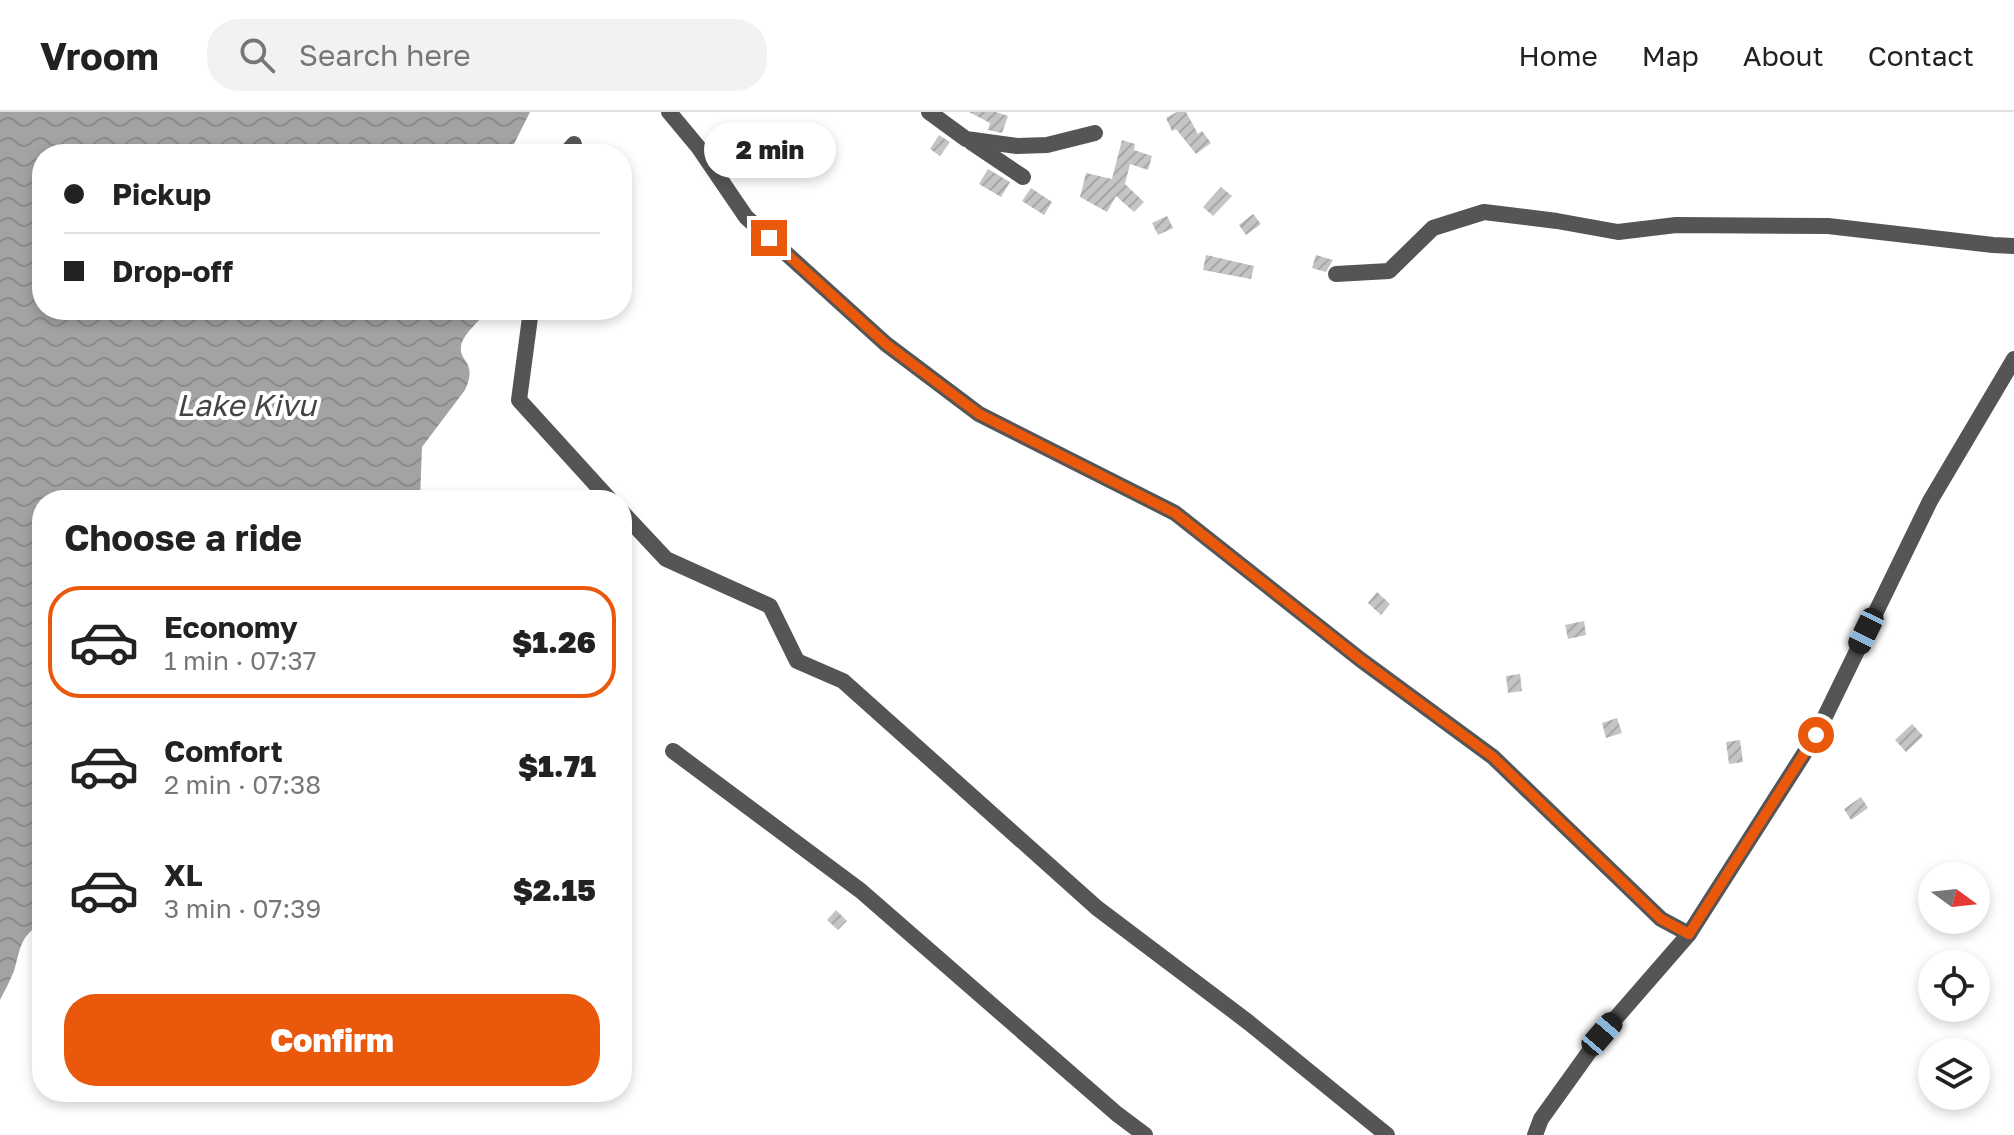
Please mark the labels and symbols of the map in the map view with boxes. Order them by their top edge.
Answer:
callout: 2 min [703,122,835,178]
route end [751,220,787,256]
water label: Lake Kivu [176,387,317,423]
car [1845,604,1887,658]
route start [1798,717,1834,753]
north arrow [1918,862,1990,934]
car [1577,1008,1627,1060]

